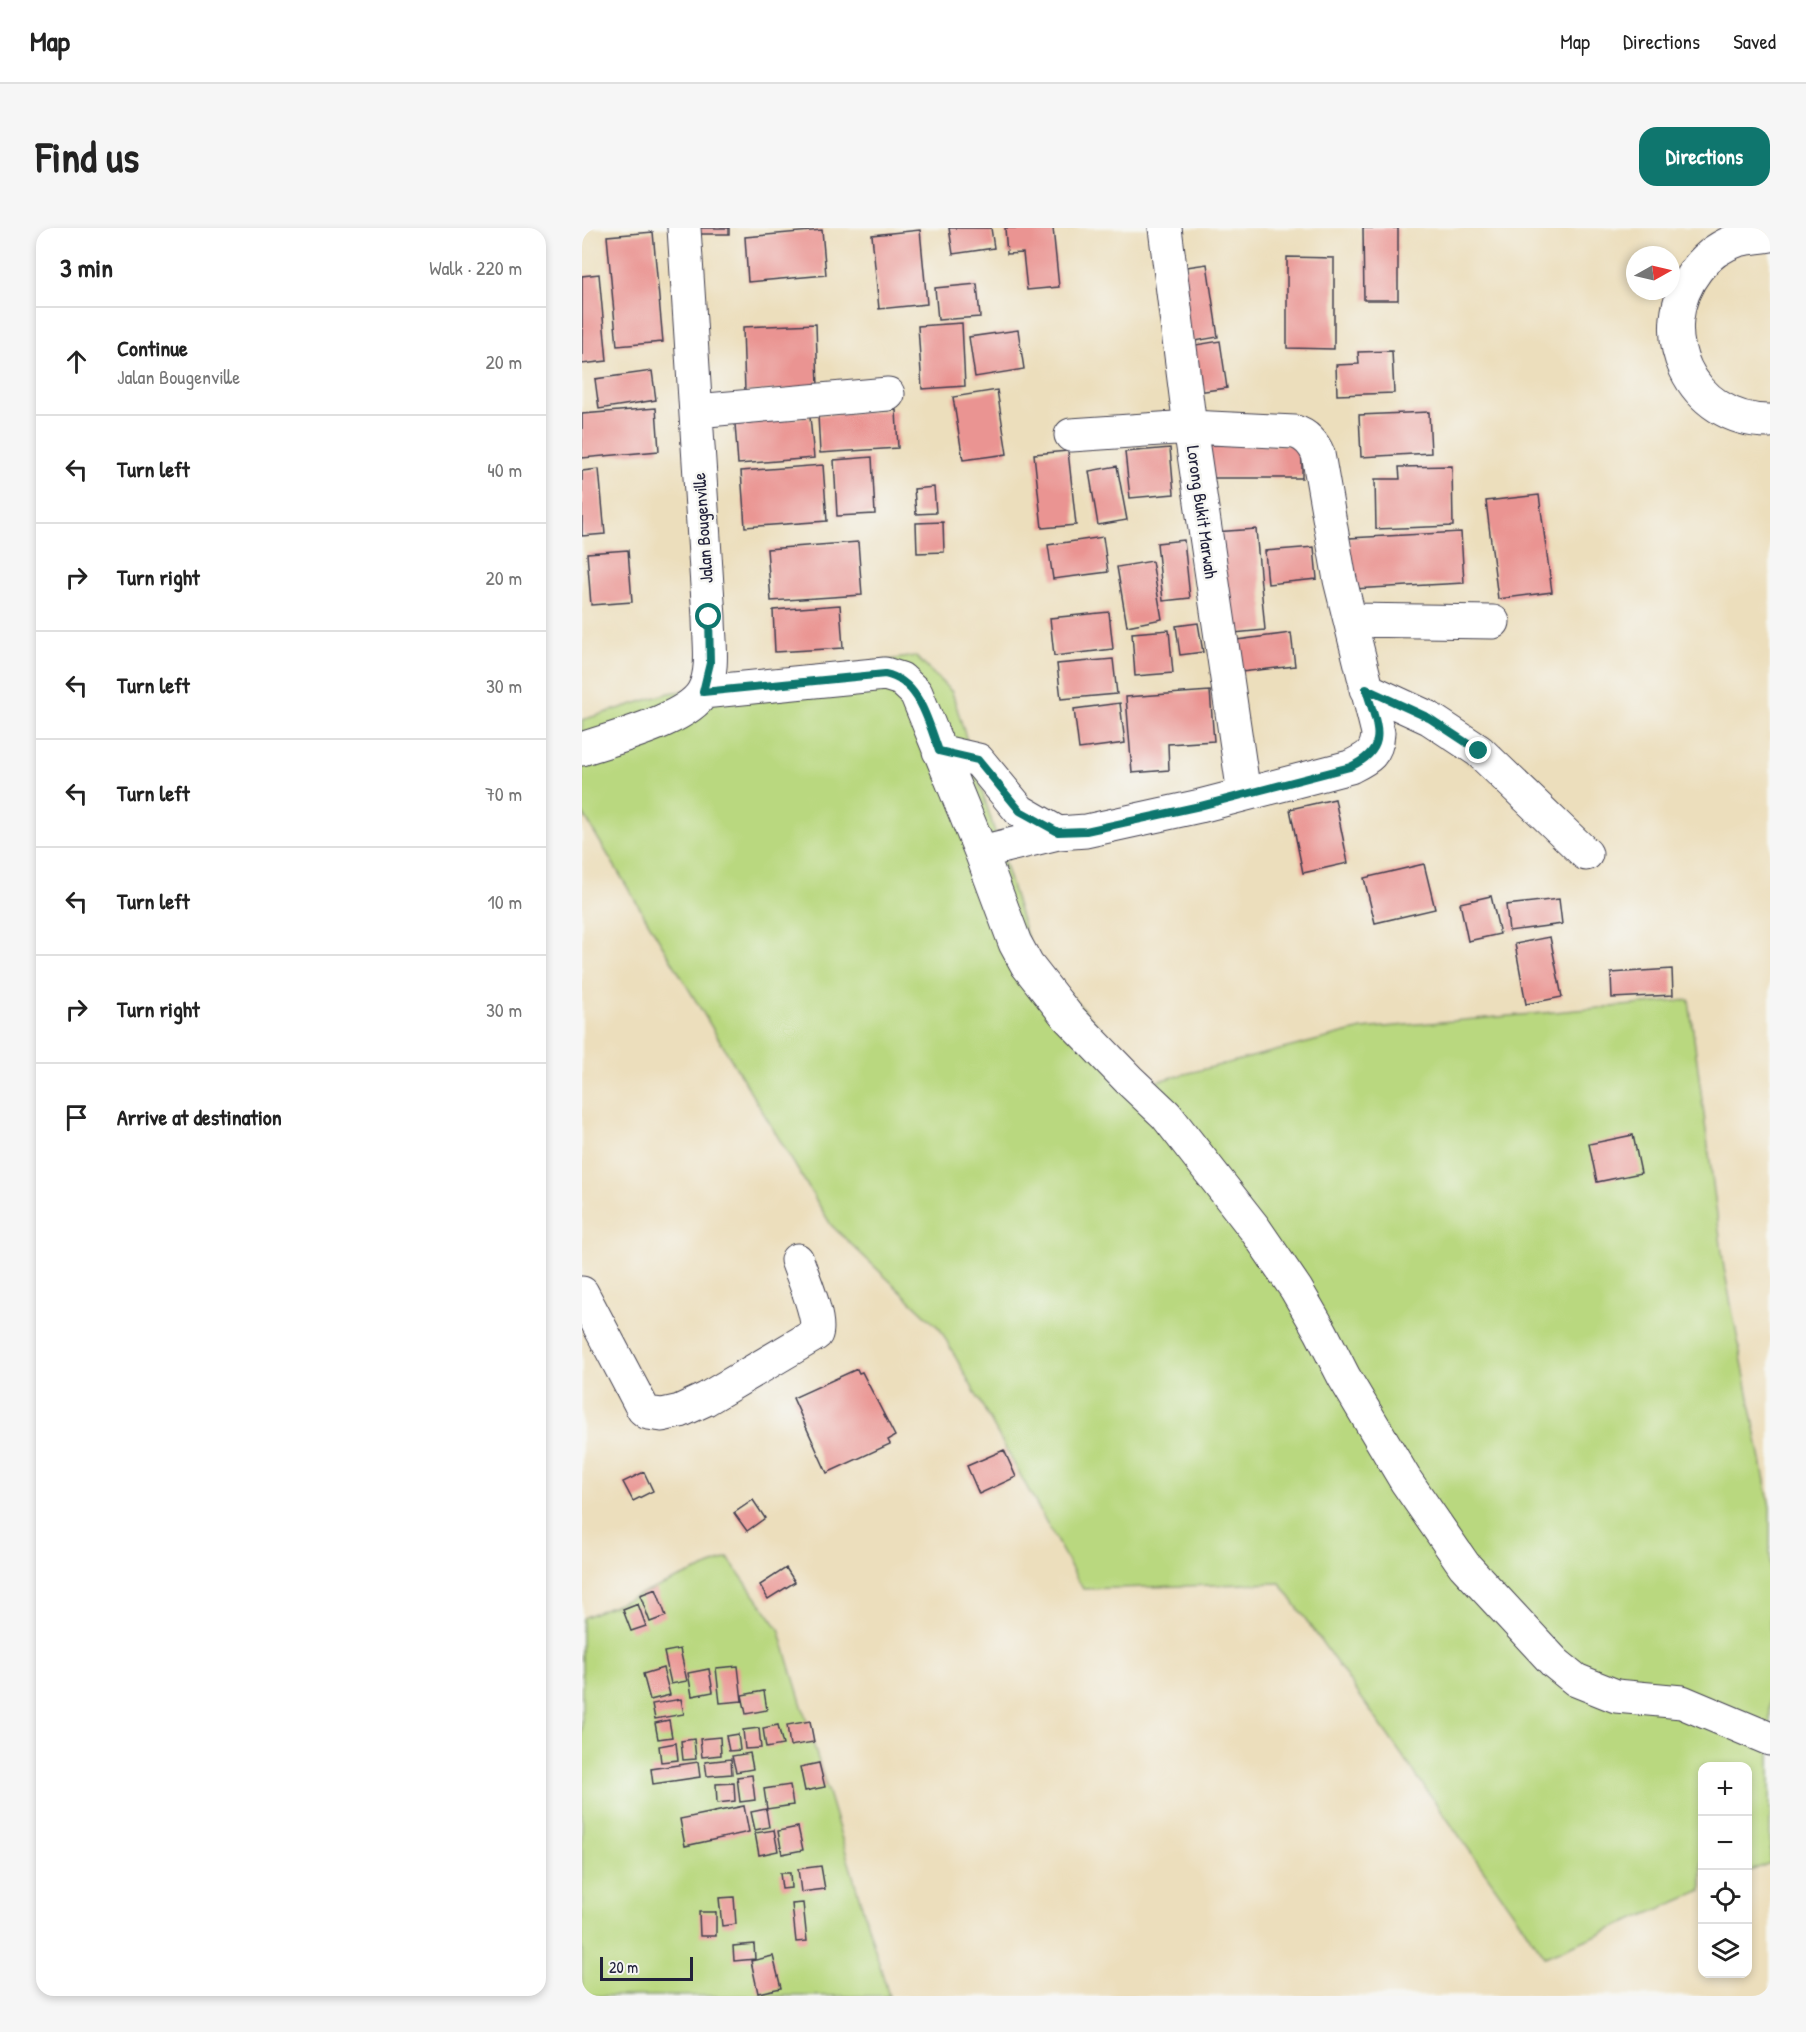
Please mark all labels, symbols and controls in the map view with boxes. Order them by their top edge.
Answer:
text: Map [30,22,70,60]
text: Map [1560,27,1590,56]
text: Directions [1623,27,1700,56]
text: Saved [1733,27,1776,56]
button: Directions [1639,127,1770,186]
text: Find us [36,128,139,185]
north arrow [1626,246,1680,300]
text: 3 min [60,250,113,285]
text: Walk · 220 m [429,254,522,281]
text: Continue [117,333,188,363]
icon: ahead [60,345,93,378]
text: 20 m [485,348,522,375]
text: Jalan Bougenville [117,363,240,390]
street label: Lorong Bukit Marwah [1181,444,1224,581]
icon: left [60,453,93,486]
text: Turn left [117,454,190,484]
text: 40 m [487,456,522,483]
street label: Jalan Bougenville [686,472,719,584]
icon: right [60,561,93,594]
text: Turn right [117,562,200,592]
text: 20 m [485,564,522,591]
route start [695,603,721,629]
icon: left [60,669,93,702]
text: Turn left [117,670,190,700]
text: 30 m [486,672,522,699]
route end [1465,737,1491,763]
icon: left [60,777,93,810]
text: Turn left [117,778,190,808]
text: 70 m [485,780,522,807]
icon: left [60,885,93,918]
text: Turn left [117,886,190,916]
text: 10 m [488,888,522,915]
icon: right [60,993,93,1026]
text: Turn right [117,994,200,1024]
text: 30 m [486,996,522,1023]
icon: arrive [60,1101,93,1134]
text: Arrive at destination [117,1102,282,1132]
map controls [1698,1762,1752,1978]
button: + [1698,1762,1752,1816]
button: − [1698,1816,1752,1870]
button: locate [1698,1870,1752,1924]
button: layers [1698,1924,1752,1978]
scale bar [600,1954,693,1982]
text: 20 m [609,1956,638,1978]

